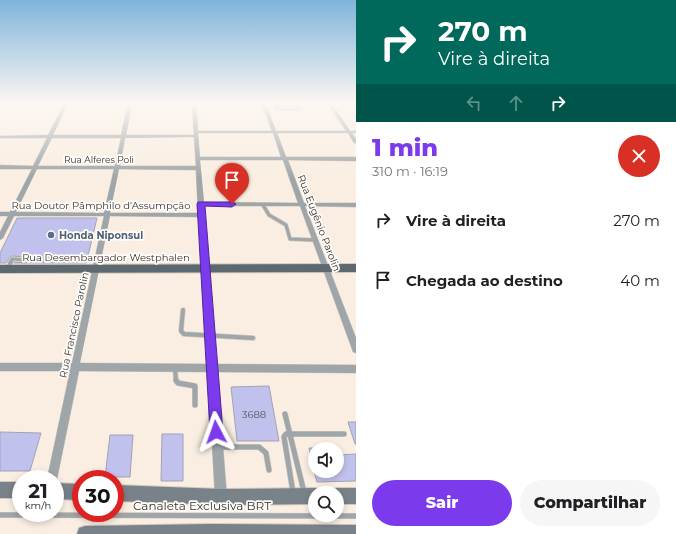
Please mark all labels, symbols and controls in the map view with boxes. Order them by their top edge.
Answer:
text: 270 m [438,14,528,48]
icon: right [372,16,424,68]
text: Vire à direita [438,48,550,70]
icon: left [463,92,485,114]
icon: ahead [505,92,527,114]
icon: right [547,92,569,114]
text: 1 min [372,133,438,162]
button: close [618,135,660,177]
street label: Rua Alferes Poli [64,154,134,165]
pin [215,163,249,204]
text: 310 m · 16:19 [372,163,448,179]
icon: arrive [221,169,243,191]
street label: Rua Eugênio Parolin [295,173,343,273]
street label: Rua Doutor Pâmphilo d'Assumpção [12,199,191,212]
icon: right [372,209,394,231]
text: Vire à direita [406,211,506,230]
text: 270 m [613,211,660,230]
place label: Honda Niponsul [59,229,143,242]
marker: Honda Niponsul [46,230,56,240]
street label: Rua Desembargador Westphalen [22,251,190,264]
icon: arrive [372,269,394,291]
street label: Rua Francisco Parolin [56,271,92,379]
text: Chegada ao destino [406,271,563,290]
text: 40 m [620,271,660,290]
house number: 3688 [242,408,266,421]
position arrow [195,411,237,453]
map controls [308,442,344,522]
button: sound [308,442,344,478]
speed limit sign: 30 [72,470,124,522]
text: 21 [28,479,48,503]
button: Sair [372,480,512,526]
button: Compartilhar [520,480,660,526]
button: search [308,486,344,522]
street label: Canaleta Exclusiva BRT [133,498,271,513]
text: km/h [25,499,51,512]

